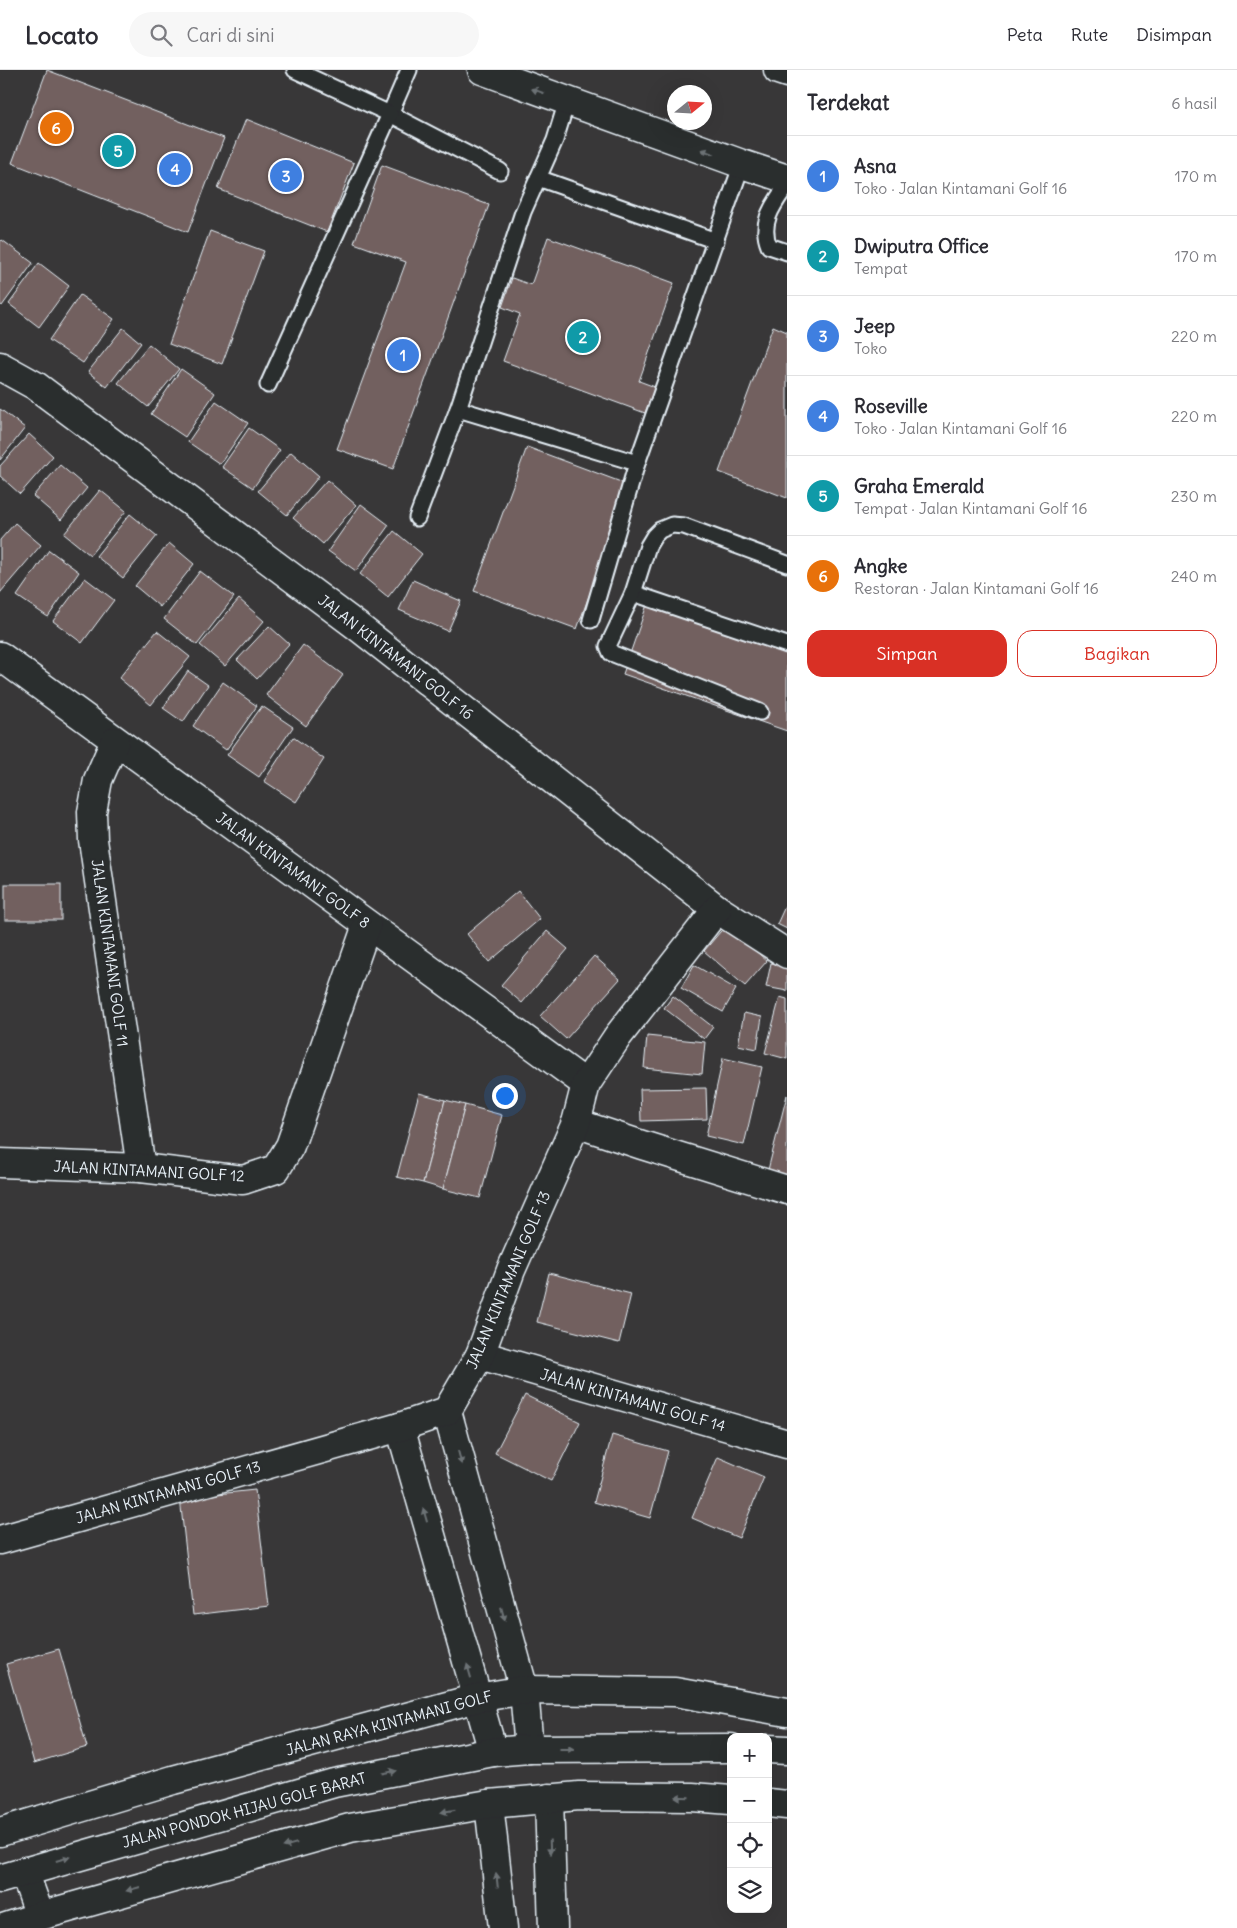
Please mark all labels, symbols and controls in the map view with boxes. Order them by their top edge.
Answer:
search box [129,12,479,57]
text: Locato [25,20,99,50]
icon: search [147,21,175,49]
text: Cari di sini [187,23,274,47]
text: Peta [1007,23,1043,46]
text: Rute [1071,23,1108,46]
text: Disimpan [1136,23,1212,46]
north arrow [667,85,712,130]
one-way arrow [531,87,546,94]
text: Terdekat [807,89,889,116]
text: 6 hasil [1171,93,1217,113]
pin: 6 [40,109,72,147]
pin: 5 [102,132,134,170]
one-way arrow [700,148,715,155]
pin: 4 [159,150,191,188]
text: Asna [854,154,897,178]
pin: 3 [270,157,302,195]
text: 1 [820,166,826,186]
text: 170 m [1174,166,1217,186]
text: Toko · Jalan Kintamani Golf 16 [854,178,1067,198]
text: Dwiputra Office [854,234,989,258]
text: 2 [819,246,827,266]
text: 170 m [1174,246,1217,266]
text: Tempat [854,258,908,278]
text: Jeep [854,314,895,338]
pin: 2 [567,318,599,356]
text: 3 [818,326,828,346]
text: 220 m [1171,326,1217,346]
pin: 1 [387,336,419,374]
text: Toko [854,338,887,358]
text: Roseville [854,394,928,418]
text: 4 [818,406,828,426]
text: 220 m [1171,406,1217,426]
text: Toko · Jalan Kintamani Golf 16 [854,418,1067,438]
text: Graha Emerald [854,474,984,498]
text: 5 [818,486,828,506]
text: 230 m [1171,486,1217,506]
text: Tempat · Jalan Kintamani Golf 16 [854,498,1087,518]
text: Angke [854,554,908,578]
text: 6 [818,566,828,586]
text: 240 m [1171,566,1217,586]
text: Restoran · Jalan Kintamani Golf 16 [854,578,1099,598]
street label: JALAN KINTAMANI GOLF 16 [315,591,477,723]
button: Simpan [807,630,1007,677]
button: Bagikan [1017,630,1217,677]
street label: JALAN KINTAMANI GOLF 8 [212,808,374,932]
street label: JALAN KINTAMANI GOLF 11 [87,858,133,1048]
your location [492,1083,518,1109]
street label: JALAN KINTAMANI GOLF 12 [53,1157,245,1185]
street label: JALAN KINTAMANI GOLF 13 [462,1188,554,1372]
street label: JALAN KINTAMANI GOLF 14 [538,1364,728,1436]
one-way arrow [456,1450,464,1465]
street label: JALAN KINTAMANI GOLF 13 [73,1456,263,1528]
one-way arrow [420,1508,428,1523]
one-way arrow [499,1607,507,1622]
one-way arrow [465,1664,473,1679]
street label: JALAN RAYA KINTAMANI GOLF [284,1686,495,1760]
map controls [727,1733,772,1913]
button: + [727,1733,772,1778]
one-way arrow [559,1745,575,1753]
street label: JALAN PONDOK HIJAU GOLF BARAT [120,1768,368,1852]
one-way arrow [381,1768,397,1776]
button: − [727,1778,772,1823]
one-way arrow [674,1793,690,1801]
one-way arrow [440,1807,456,1815]
button: locate [727,1823,772,1868]
one-way arrow [547,1839,555,1855]
one-way arrow [282,1841,297,1849]
one-way arrow [56,1855,71,1863]
button: layers [727,1868,772,1913]
one-way arrow [493,1871,501,1887]
one-way arrow [126,1886,141,1894]

